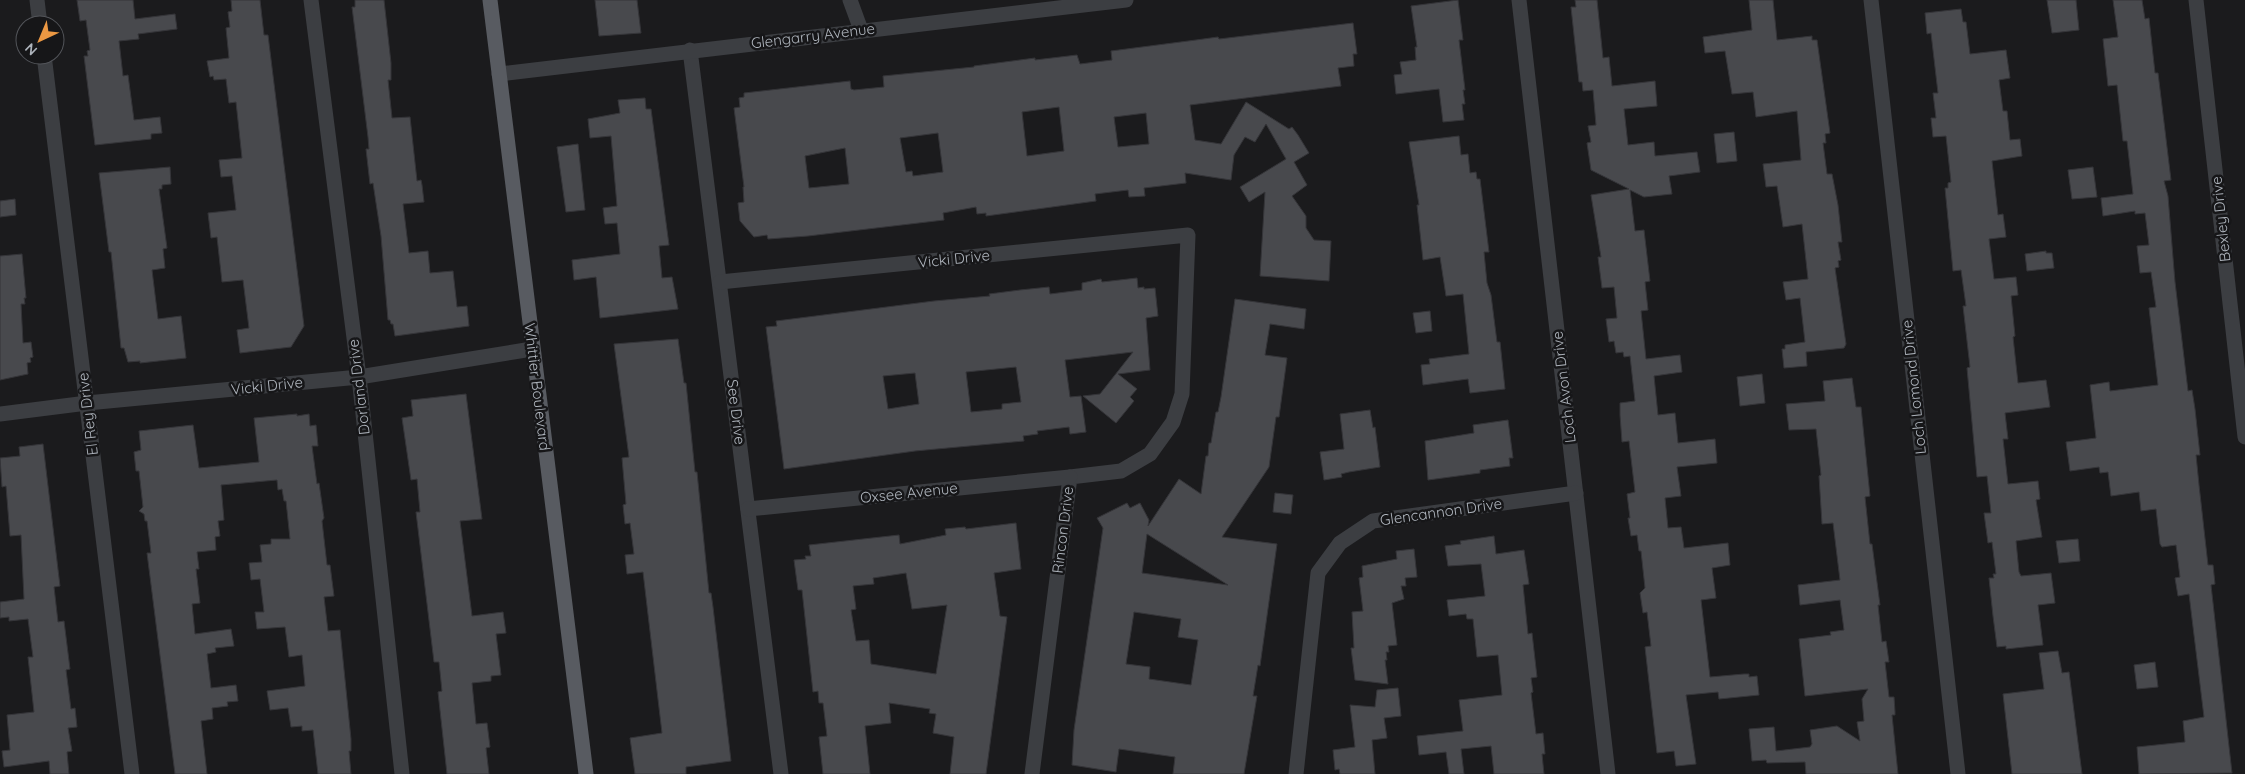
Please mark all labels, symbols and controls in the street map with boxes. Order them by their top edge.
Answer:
north arrow [15,15,65,65]
street label: Glengarry Avenue [750,18,876,53]
text: N [21,39,41,59]
street label: Bexley Drive [2207,175,2234,263]
street label: Vicki Drive [917,245,991,272]
street label: Loch Lomond Drive [1897,319,1930,455]
street label: Whittier Boulevard [520,322,555,452]
street label: Loch Avon Drive [1547,330,1580,444]
street label: Dorland Drive [343,338,374,436]
street label: El Rey Drive [73,372,102,456]
street label: Vicki Drive [230,372,304,399]
street label: See Drive [723,378,750,446]
street label: Oxsee Avenue [859,478,959,507]
street label: Rincon Drive [1048,485,1077,575]
street label: Glencannon Drive [1379,494,1503,529]

